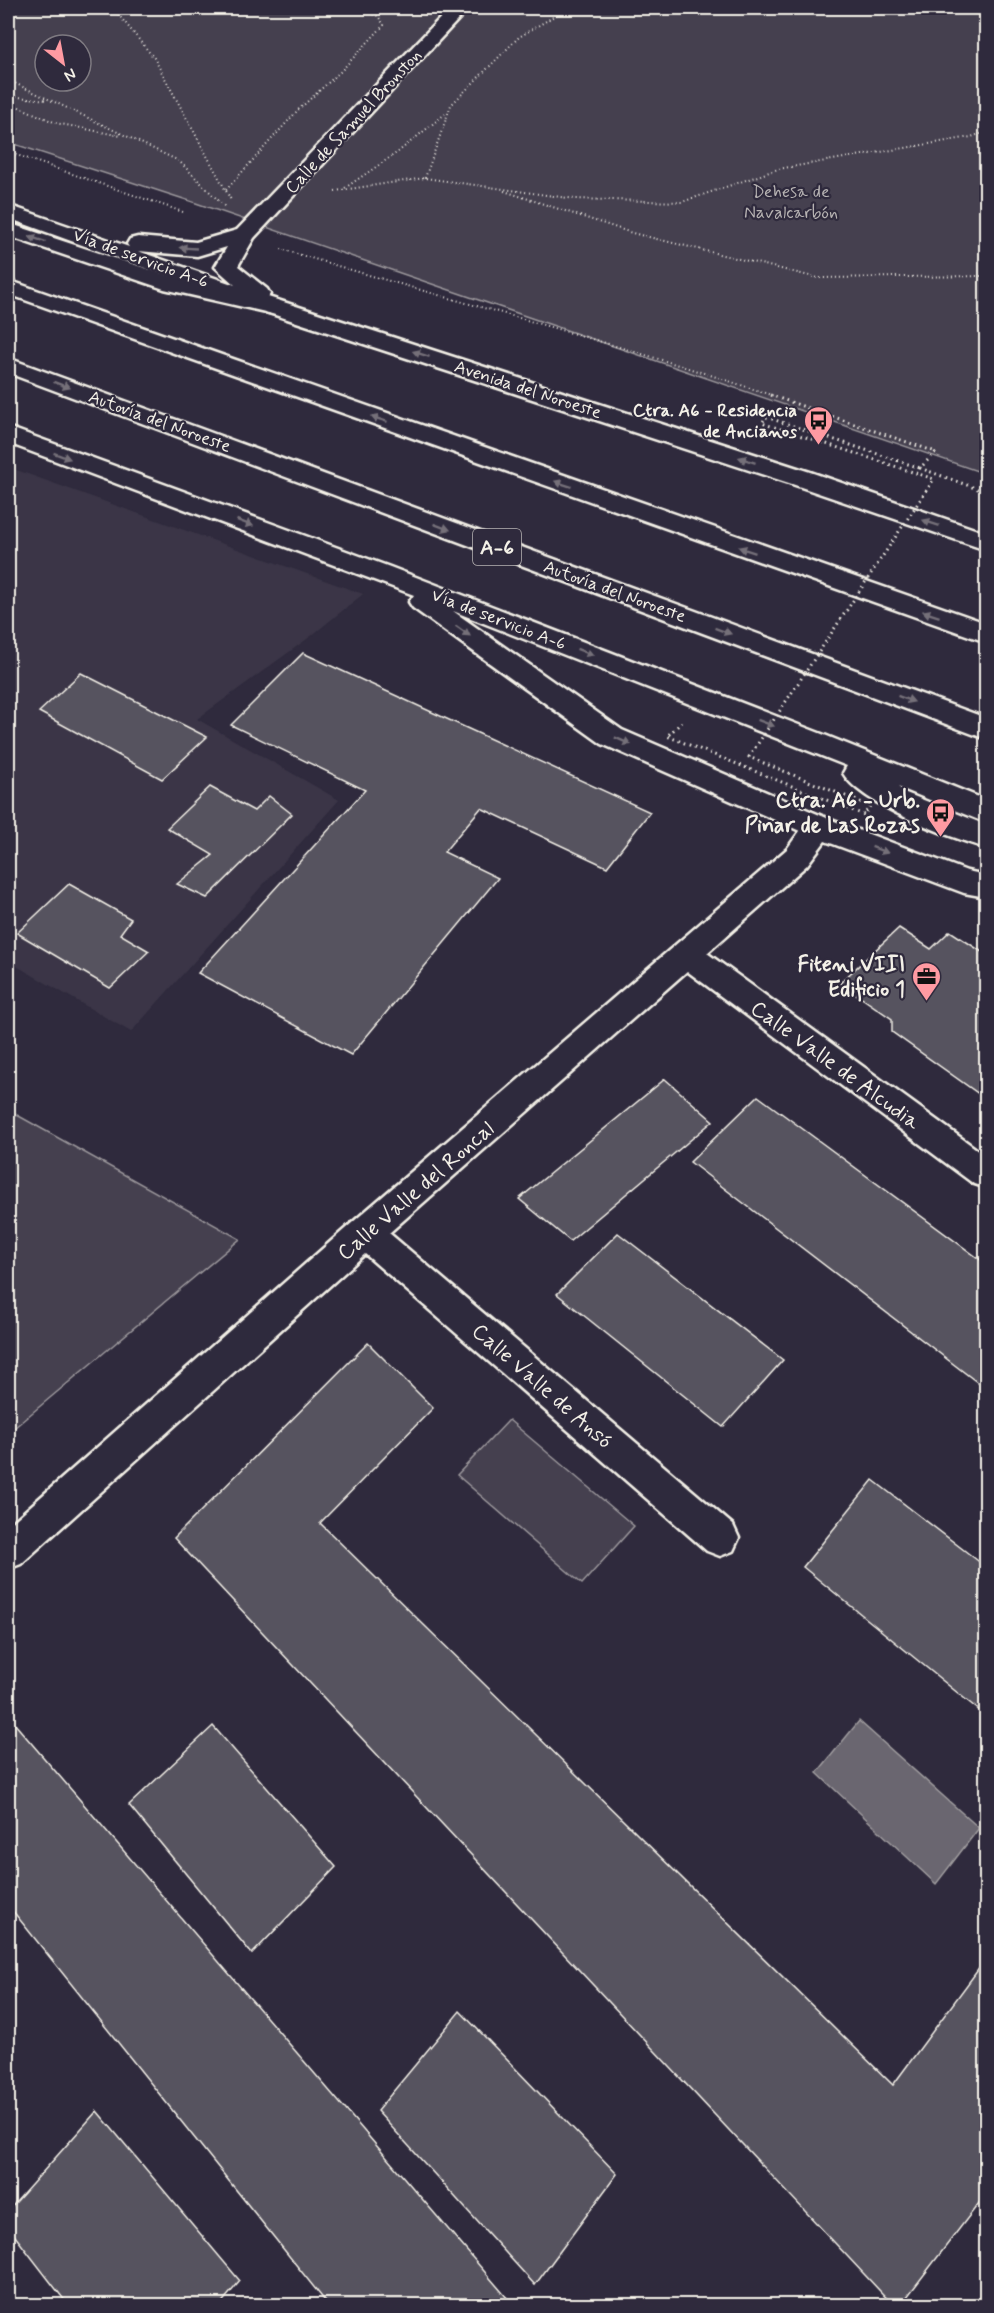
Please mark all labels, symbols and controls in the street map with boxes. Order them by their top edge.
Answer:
north arrow [33,33,93,93]
street label: Calle de Samuel Bronston [280,44,427,199]
text: N [60,63,80,86]
park label: Dehesa de Navalcarbón [744,180,838,225]
street label: Vía de servicio A-6 [70,223,212,295]
one-way arrow [28,234,46,243]
one-way arrow [179,244,198,253]
one-way arrow [412,349,430,359]
street label: Avenida del Noroeste [451,355,604,425]
one-way arrow [53,381,71,390]
street label: Autovía del Noroeste [85,385,234,459]
place label: Ctra. A6 - Residencia de Ancianos [633,399,797,444]
bus stop icon: Ctra. A6 - Residencia de Ancianos [802,404,834,446]
one-way arrow [370,414,388,424]
one-way arrow [54,451,72,461]
one-way arrow [738,455,756,464]
one-way arrow [554,479,572,489]
one-way arrow [922,517,940,527]
one-way arrow [237,518,255,528]
one-way arrow [433,522,451,532]
road number: A-6 [473,529,521,565]
one-way arrow [738,544,756,554]
street label: Autovía del Noroeste [540,555,689,629]
street label: Vía de servicio A-6 [428,583,570,657]
one-way arrow [922,608,940,618]
one-way arrow [455,625,471,637]
one-way arrow [714,626,732,636]
one-way arrow [576,647,594,657]
one-way arrow [897,694,915,704]
one-way arrow [757,719,775,728]
one-way arrow [615,737,632,746]
place label: Ctra. A6 - Urb. Pinar de Las Rozas [745,787,920,840]
bus stop icon: Ctra. A6 - Urb. Pinar de Las Rozas [925,796,957,838]
one-way arrow [871,846,889,855]
place label: Fiteni VIII Edificio 1 [797,951,905,1004]
office icon: Fiteni VIII Edificio 1 [910,960,942,1002]
street label: Calle Valle de Alcudia [745,995,926,1137]
street label: Calle Valle del Roncal [332,1116,501,1267]
street label: Calle Valle de Ansó [465,1318,618,1455]

